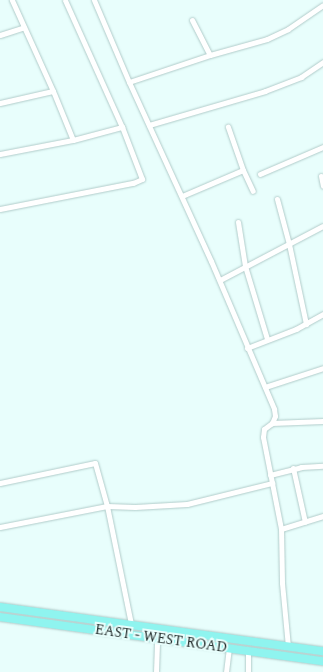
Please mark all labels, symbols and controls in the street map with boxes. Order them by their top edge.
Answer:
street label: EAST - WEST ROAD [94,621,228,657]

